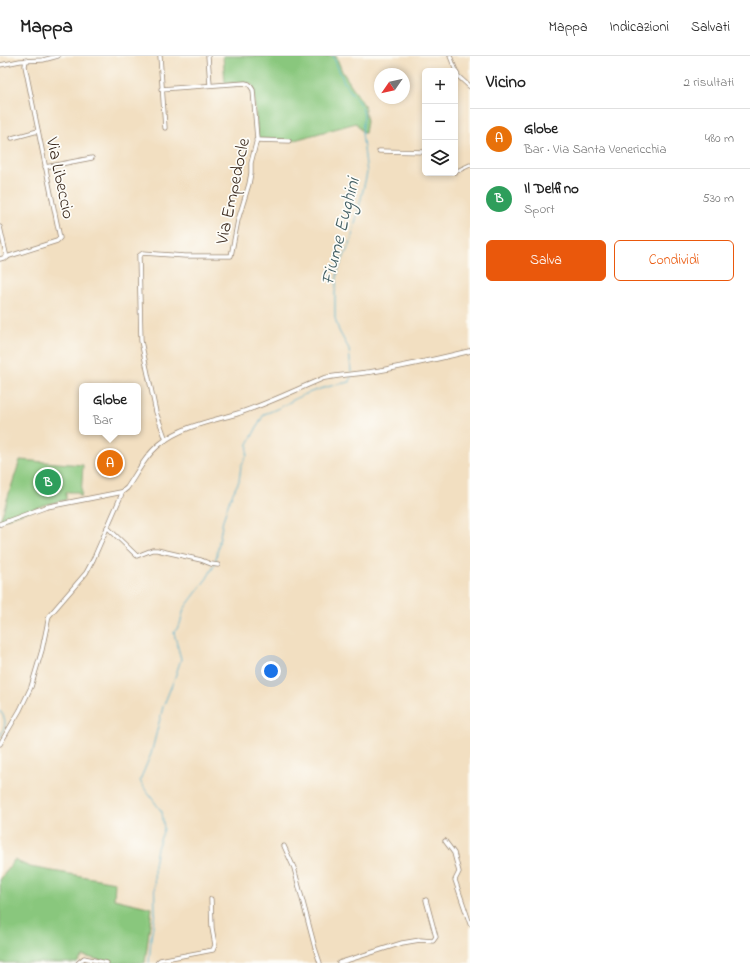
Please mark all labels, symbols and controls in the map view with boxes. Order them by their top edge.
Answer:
text: Mappa [20,14,73,41]
text: Mappa [549,17,587,38]
text: Indicazioni [609,17,669,38]
text: Salvati [691,17,730,38]
north arrow [374,68,410,104]
map controls [422,68,458,176]
button: + [422,68,458,104]
text: Vicino [486,70,526,95]
text: 2 risultati [684,73,734,92]
button: − [422,104,458,140]
text: Globe [524,118,558,140]
text: A [495,129,503,148]
text: 480 m [705,129,734,148]
street label: Via Libeccio [38,134,80,222]
street label: Via Empedocle [210,135,258,248]
button: layers [422,140,458,176]
text: Bar · Via Santa Venericchia [524,140,666,159]
water label: Fiume Eughini [315,173,369,288]
text: Il Delfino [524,178,579,200]
text: B [495,189,503,208]
text: 530 m [702,189,734,208]
text: Sport [524,200,555,219]
button: Salva [486,240,606,281]
button: Condividi [614,240,734,281]
popup [79,383,141,435]
text: Globe [93,389,127,411]
text: Bar [93,411,113,430]
pin: A [97,448,123,478]
pin: B [35,467,61,497]
your location [261,661,281,681]

